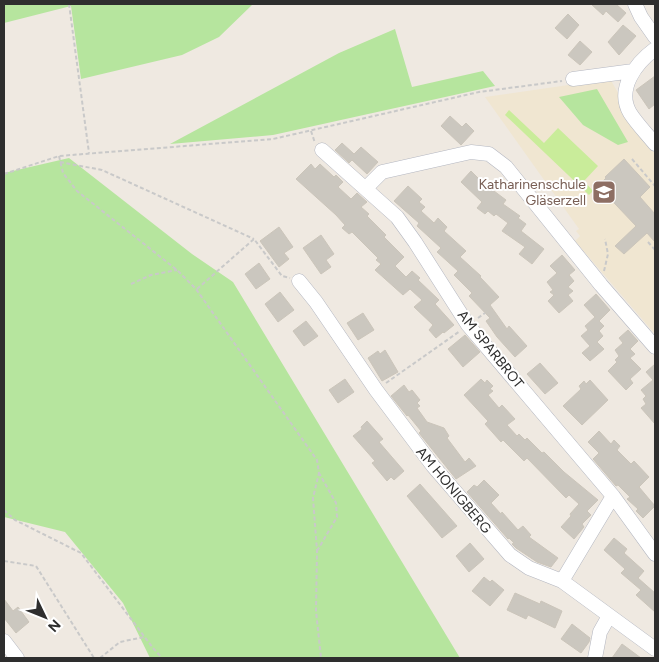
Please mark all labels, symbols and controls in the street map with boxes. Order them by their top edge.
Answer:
place label: Katharinenschule Gläserzell [478,176,586,209]
school or university icon: Katharinenschule Gläserzell [591,179,617,205]
street label: AM SPARBROT [454,307,527,392]
street label: AM HONIGBERG [412,444,495,537]
north arrow [20,592,70,642]
text: N [44,616,64,635]

